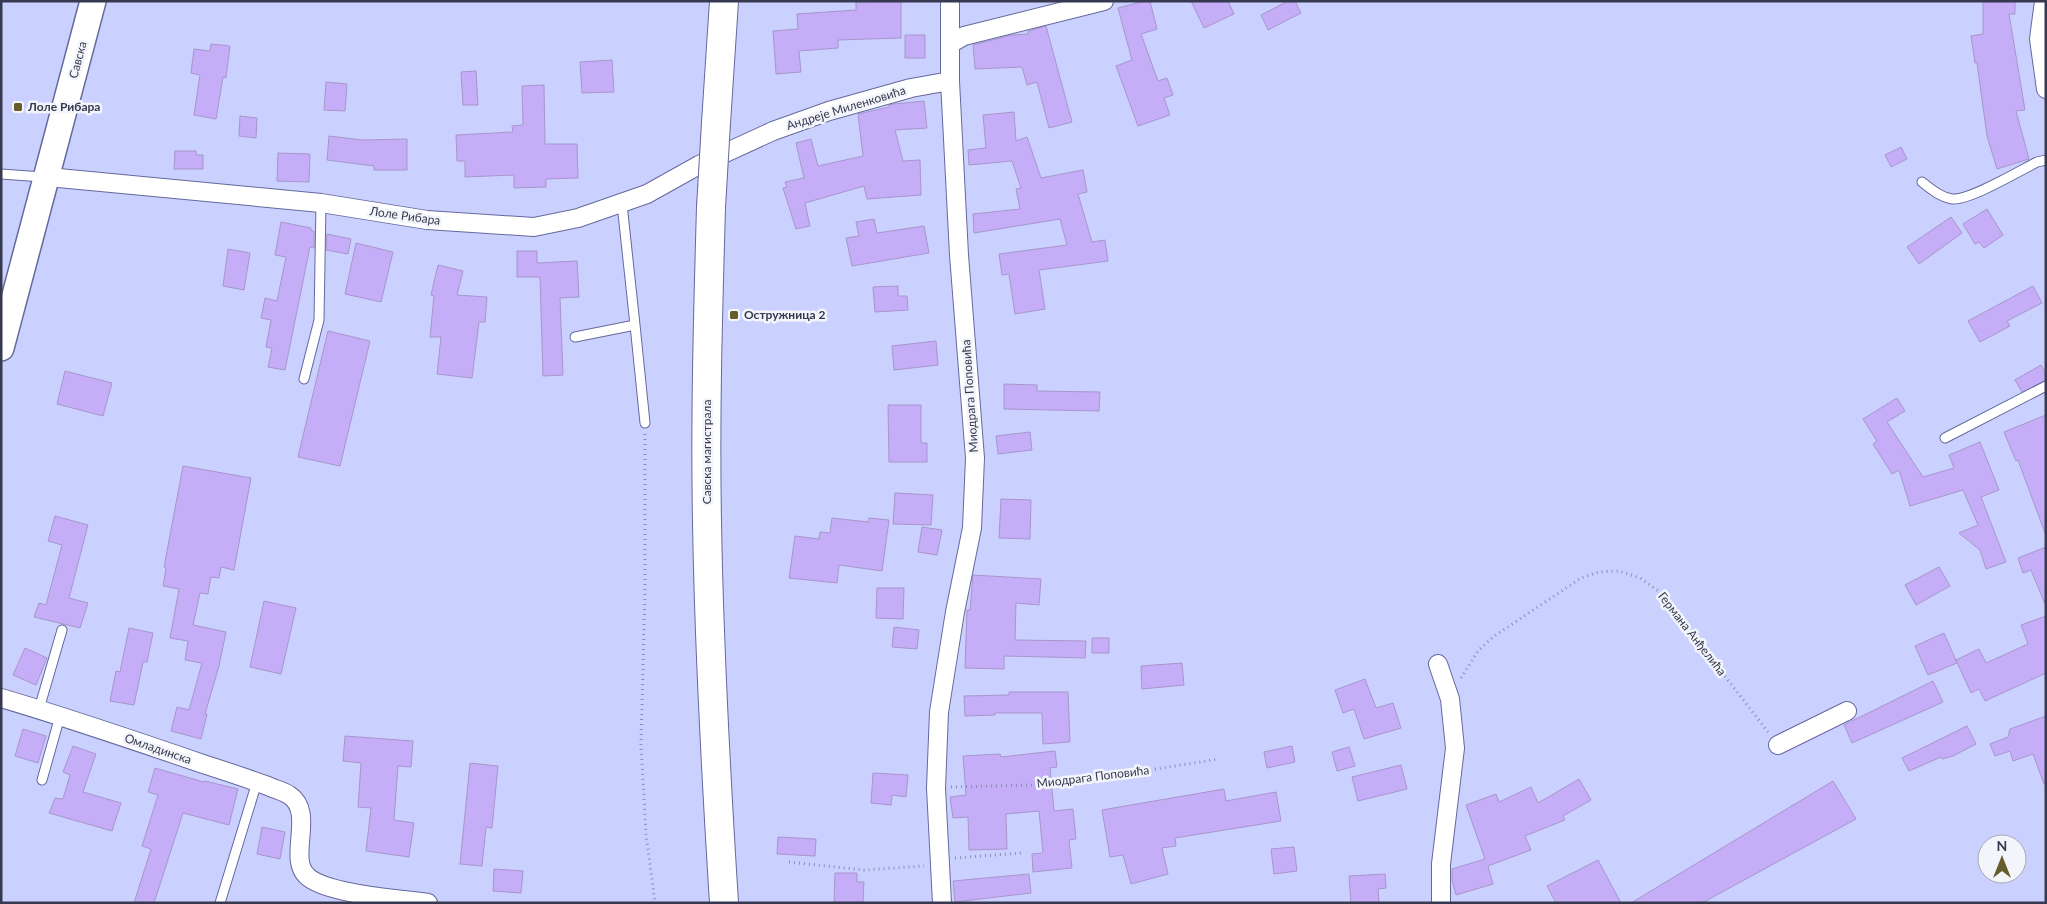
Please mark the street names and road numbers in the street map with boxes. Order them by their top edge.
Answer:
street label: Савска [65,40,90,80]
street label: Андреје Миленковића [784,82,907,133]
street label: Лоле Рибара [368,203,441,228]
street label: Миодрага Поповића [958,339,981,453]
street label: Савска магистрала [699,400,714,504]
street label: Германа Анђелића [1655,589,1730,679]
street label: Омладинска [123,730,194,767]
street label: Миодрага Поповића [1036,762,1150,791]

